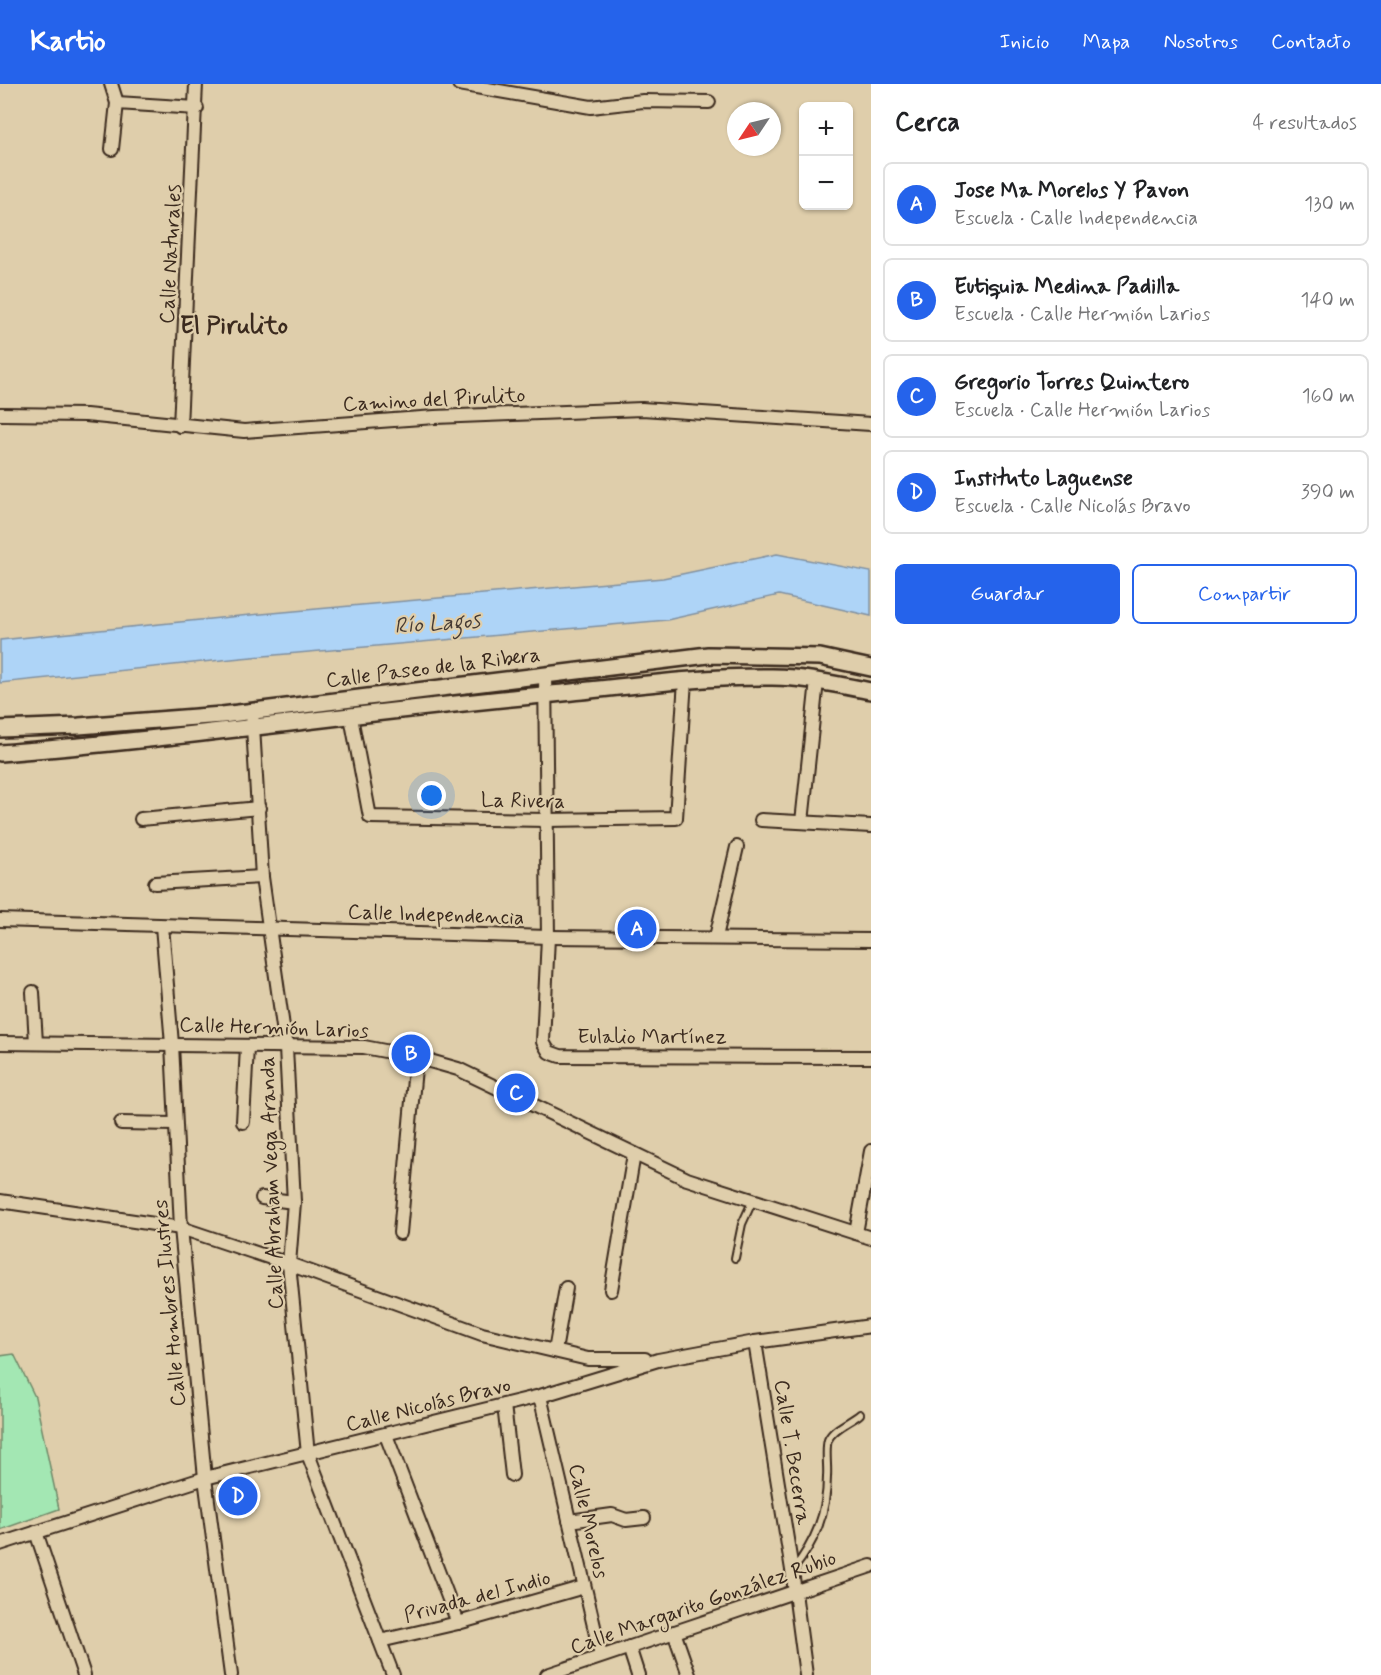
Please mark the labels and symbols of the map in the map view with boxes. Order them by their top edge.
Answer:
north arrow [727,102,781,156]
street label: Calle Naturales [153,183,189,325]
district label: El Pirulito [180,311,288,342]
street label: Camino del Pirulito [342,381,526,419]
water label: Río Lagos [393,607,483,644]
street label: Calle Paseo de la Ribera [324,641,542,695]
your location [417,781,446,810]
street label: La Rivera [481,786,565,816]
street label: Calle Independencia [347,898,525,932]
pin: A [618,906,656,952]
street label: Calle Hermión Larios [179,1011,369,1045]
street label: Eulalio Martínez [577,1023,727,1051]
pin: B [392,1032,430,1076]
street label: Calle Abraham Vega Aranda [254,1056,291,1310]
pin: C [496,1070,536,1116]
street label: Calle Hombres Ilustres [147,1198,193,1408]
street label: Calle Nicolás Bravo [343,1371,514,1439]
street label: Calle T. Becerra [767,1378,817,1527]
street label: Calle Morelos [561,1461,615,1581]
pin: D [218,1474,258,1518]
street label: Calle Margarito González Rubio [566,1544,841,1663]
street label: Privada del Indio [401,1564,554,1630]

